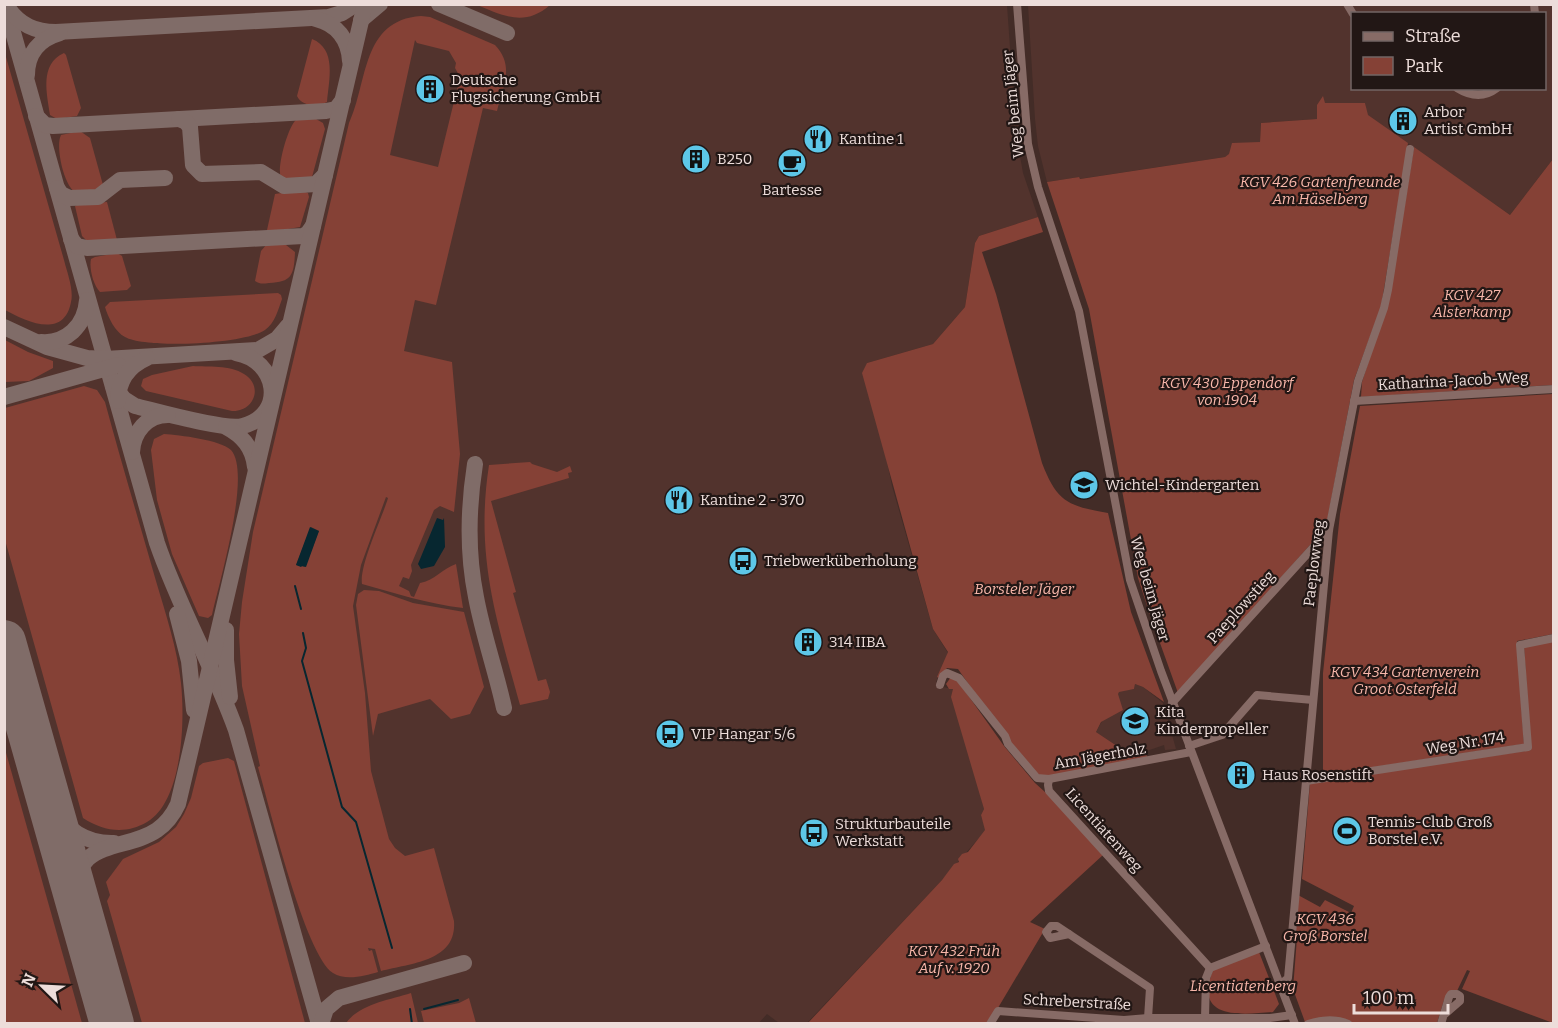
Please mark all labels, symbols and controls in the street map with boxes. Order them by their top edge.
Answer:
legend [1351,12,1546,90]
text: Straße [1405,25,1461,47]
street label: Weg beim Jäger [998,49,1028,159]
text: Park [1405,55,1444,77]
place label: Deutsche Flugsicherung GmbH [451,71,600,106]
building icon: Deutsche Flugsicherung GmbH [414,73,446,105]
place label: Arbor Artist GmbH [1424,103,1513,138]
building icon: Arbor Artist GmbH [1387,105,1419,137]
restaurant icon: Kantine 1 [802,123,834,155]
place label: Kantine 1 [839,130,903,148]
building icon: B250 [680,143,712,175]
cafe icon: Bartesse [776,147,808,179]
place label: B250 [717,150,752,168]
park label: KGV 426 Gartenfreunde Am Häselberg [1240,173,1401,208]
place label: Bartesse [762,181,822,199]
park label: KGV 427 Alsterkamp [1432,286,1511,321]
street label: Katharina-Jacob-Weg [1377,368,1529,394]
park label: KGV 430 Eppendorf von 1904 [1161,374,1296,409]
school or university icon: Wichtel-Kindergarten [1068,469,1100,501]
place label: Wichtel-Kindergarten [1105,476,1260,494]
restaurant icon: Kantine 2 - 370 [663,484,695,516]
place label: Kantine 2 - 370 [700,491,805,509]
street label: Paeplowweg [1300,519,1328,607]
street label: Weg beim Jäger [1126,534,1174,644]
bus stop icon: Triebwerküberholung [727,545,759,577]
place label: Triebwerküberholung [764,552,917,570]
street label: Paeplowstieg [1204,567,1278,647]
park label: Borsteler Jäger [974,580,1075,598]
building icon: 314 IIBA [792,626,824,658]
place label: 314 IIBA [829,633,886,651]
park label: KGV 434 Gartenverein Groot Osterfeld [1331,663,1479,698]
place label: Kita Kinderpropeller [1156,703,1269,738]
school or university icon: Kita Kinderpropeller [1119,705,1151,737]
bus stop icon: VIP Hangar 5/6 [654,718,686,750]
place label: VIP Hangar 5/6 [691,725,795,743]
street label: Weg Nr. 174 [1424,728,1506,758]
street label: Am Jägerholz [1053,739,1147,773]
building icon: Haus Rosenstift [1225,759,1257,791]
place label: Haus Rosenstift [1262,766,1373,784]
street label: Licentiatenweg [1062,784,1146,876]
place label: Tennis-Club Groß Borstel e.V. [1368,813,1492,848]
place label: Strukturbauteile Werkstatt [835,815,951,850]
sports icon: Tennis-Club Groß Borstel e.V. [1331,815,1363,847]
bus stop icon: Strukturbauteile Werkstatt [798,817,830,849]
park label: KGV 436 Groß Borstel [1283,910,1367,945]
park label: KGV 432 Früh Auf v. 1920 [908,942,1000,977]
north arrow [12,956,72,1016]
text: N [18,971,40,990]
park label: Licentiatenberg [1190,977,1296,995]
scale bar [1354,977,1448,1015]
text: 100 m [1363,987,1414,1009]
street label: Schreberstraße [1023,990,1131,1014]

